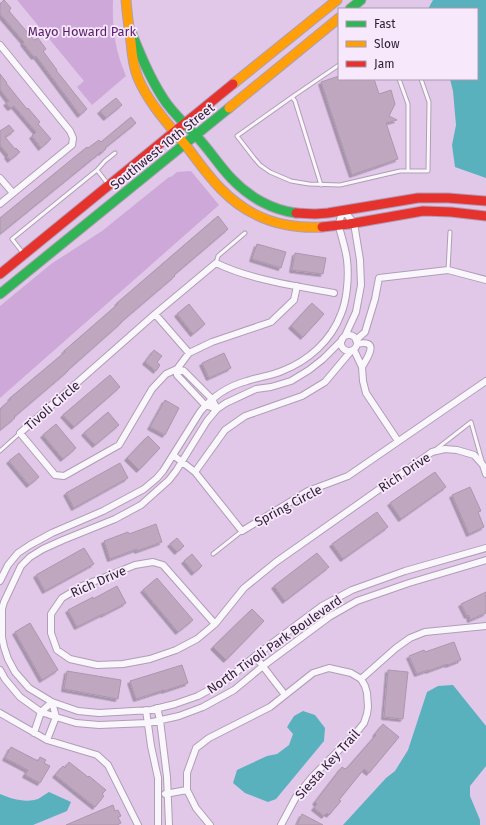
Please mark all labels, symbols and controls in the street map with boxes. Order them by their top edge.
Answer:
legend [338,8,478,80]
text: Fast [374,17,396,31]
park label: Mayo Howard Park [28,24,137,39]
text: Slow [374,37,400,51]
text: Jam [374,57,394,71]
street label: Southwest 10th Street [107,100,217,193]
street label: Tivoli Circle [22,377,83,433]
street label: Rich Drive [376,450,433,495]
street label: Spring Circle [252,481,324,529]
street label: Rich Drive [68,563,128,600]
street label: North Tivoli Park Boulevard [204,592,345,697]
street label: Siesta Key Trail [292,726,363,802]

